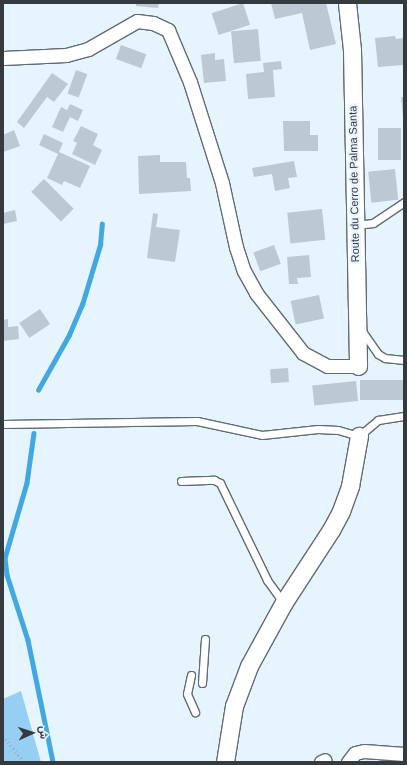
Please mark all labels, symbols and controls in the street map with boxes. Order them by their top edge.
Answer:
street label: Route du Cerro de Palma Santa [346,106,362,262]
north arrow [12,713,52,753]
text: ش [38,725,50,739]

